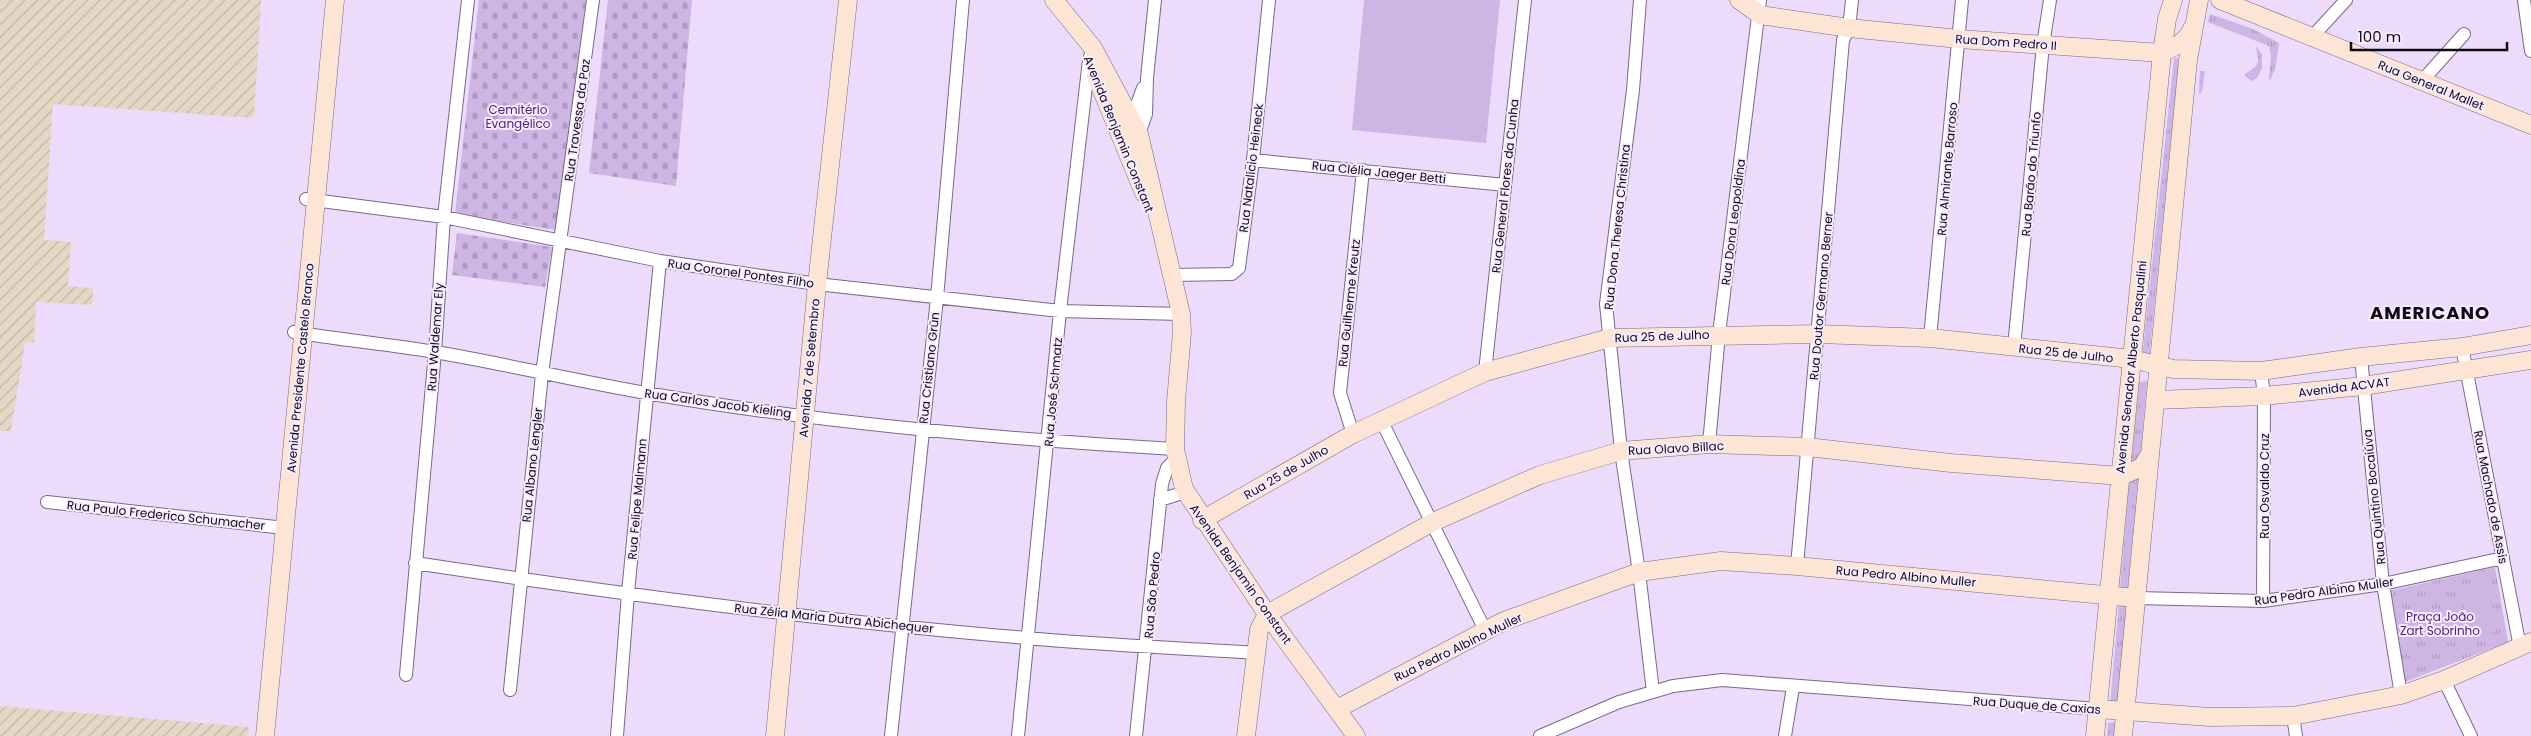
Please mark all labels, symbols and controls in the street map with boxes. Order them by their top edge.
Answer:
scale bar [2351,20,2507,52]
text: 100 m [2358,26,2401,47]
street label: Rua Dom Pedro II [1955,30,2057,54]
street label: Avenida Benjamin Constant [1080,53,1158,215]
street label: Rua General Mallet [2375,56,2487,114]
street label: Rua Travessa da Paz [560,58,594,182]
street label: Rua General Flores da Cunha [1487,98,1523,274]
park label: Cemitério Evangélico [485,101,551,132]
street label: Rua Almirante Barroso [1933,101,1961,236]
street label: Rua Natalício Heineck [1235,102,1267,233]
street label: Rua Barão do Triunfo [2017,111,2045,237]
street label: Rua Dona Theresa Christina [1600,143,1634,311]
street label: Rua Clélia Jaeger Betti [1311,157,1447,188]
street label: Rua Dona Leopoldina [1717,158,1749,286]
street label: Rua Doutor Germano Berner [1805,211,1837,381]
street label: Rua Guilherme Kreutz [1334,238,1364,368]
street label: Rua Coronel Pontes Filho [667,254,816,292]
street label: Avenida Senador Alberto Pasqualini [2111,260,2151,474]
street label: Avenida Presidente Castelo Branco [282,262,318,474]
street label: Rua Waldemar Ely [423,282,447,392]
street label: Avenida 7 de Setembro [794,297,824,438]
district label: AMERICANO [2370,300,2490,325]
street label: Rua Cristiano Grün [915,311,943,425]
street label: Rua 25 de Julho [1614,326,1710,346]
street label: Rua José Schmatz [1040,337,1066,447]
street label: Rua 25 de Julho [2018,340,2114,366]
street label: Avenida ACVAT [2297,373,2391,401]
street label: Rua Carlos Jacob Kieling [643,384,793,422]
street label: Rua Albano Lengler [518,406,547,523]
street label: Rua Quintino Bocaiúva [2358,429,2390,565]
street label: Rua Machado de Assis [2470,429,2512,565]
street label: Rua Osvaldo Cruz [2256,433,2273,539]
street label: Rua Olavo Billac [1628,437,1724,459]
street label: Rua Felipe Malmann [623,438,651,560]
street label: Rua 25 de Julho [1241,441,1332,503]
street label: Rua Paulo Frederico Schumacher [66,496,266,534]
street label: Avenida Benjamin Constant [1186,501,1296,647]
street label: Rua São Pedro [1140,551,1164,639]
street label: Rua Pedro Albino Muller [1835,561,1977,591]
street label: Rua Pedro Albino Muller [2253,573,2395,609]
street label: Rua Zélia Maria Dutra Abichequer [734,599,935,637]
street label: Rua Pedro Albino Muller [1391,608,1525,685]
park label: Praça João Zart Sobrinho [2400,608,2480,639]
street label: Rua Duque de Caxias [1973,692,2101,718]

